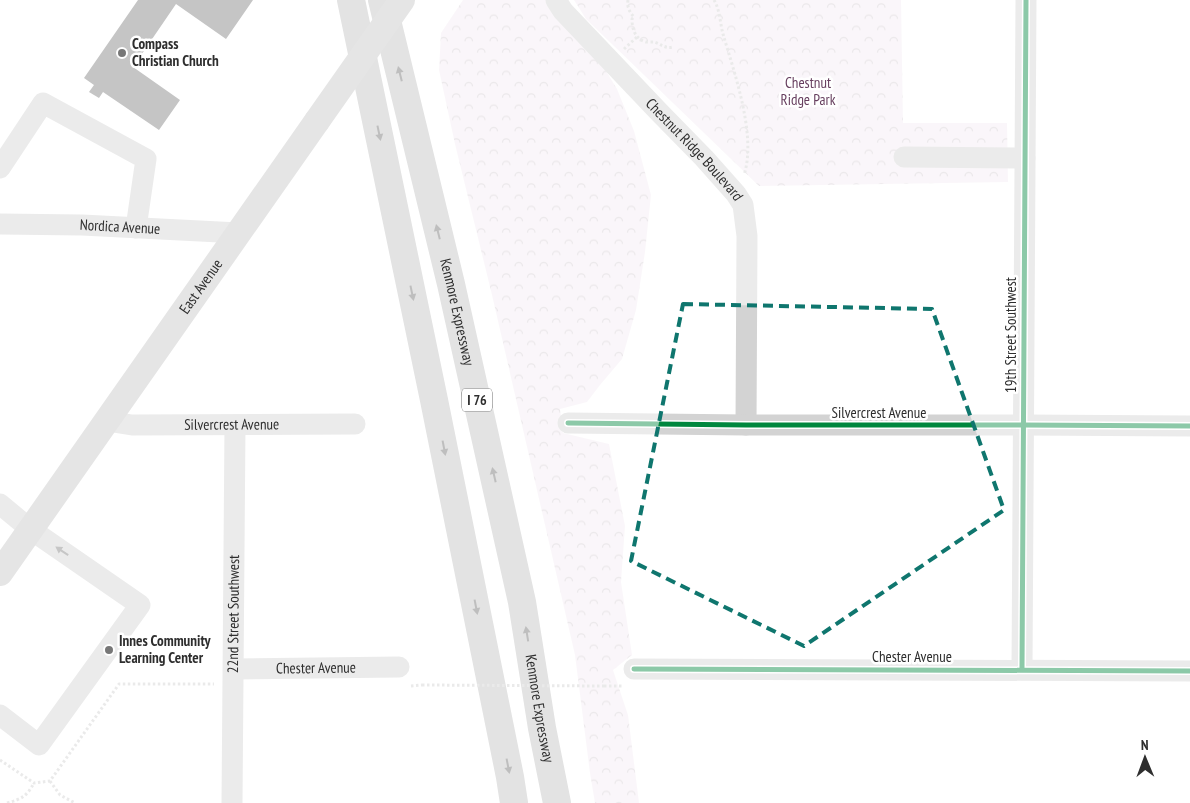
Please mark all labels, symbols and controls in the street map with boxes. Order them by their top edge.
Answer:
place label: Compass Christian Church [132,34,219,70]
marker: Compass Christian Church [116,47,128,59]
one-way arrow [396,66,404,81]
park label: Chestnut Ridge Park [780,73,836,109]
street label: Chestnut Ridge Boulevard [642,94,748,204]
one-way arrow [376,126,384,142]
street label: Nordica Avenue [79,215,161,238]
one-way arrow [434,224,442,239]
street label: East Avenue [175,255,226,317]
street label: Kenmore Expressway [436,256,479,368]
street label: 19th Street Southwest [1001,277,1020,393]
one-way arrow [408,285,416,300]
road number: I 76 [462,388,492,412]
street label: Silvercrest Avenue [832,403,926,422]
street label: Silvercrest Avenue [184,414,279,434]
one-way arrow [440,440,448,456]
one-way arrow [490,468,498,483]
one-way arrow [55,546,68,556]
street label: 22nd Street Southwest [223,555,243,673]
one-way arrow [472,599,480,615]
one-way arrow [523,626,531,642]
place label: Innes Community Learning Center [119,631,211,667]
marker: Innes Community Learning Center [103,644,115,656]
street label: Chester Avenue [872,647,952,666]
street label: Kenmore Expressway [521,653,559,765]
street label: Chester Avenue [276,658,356,677]
north arrow [1120,733,1170,783]
text: N [1141,736,1149,754]
one-way arrow [504,759,512,775]

